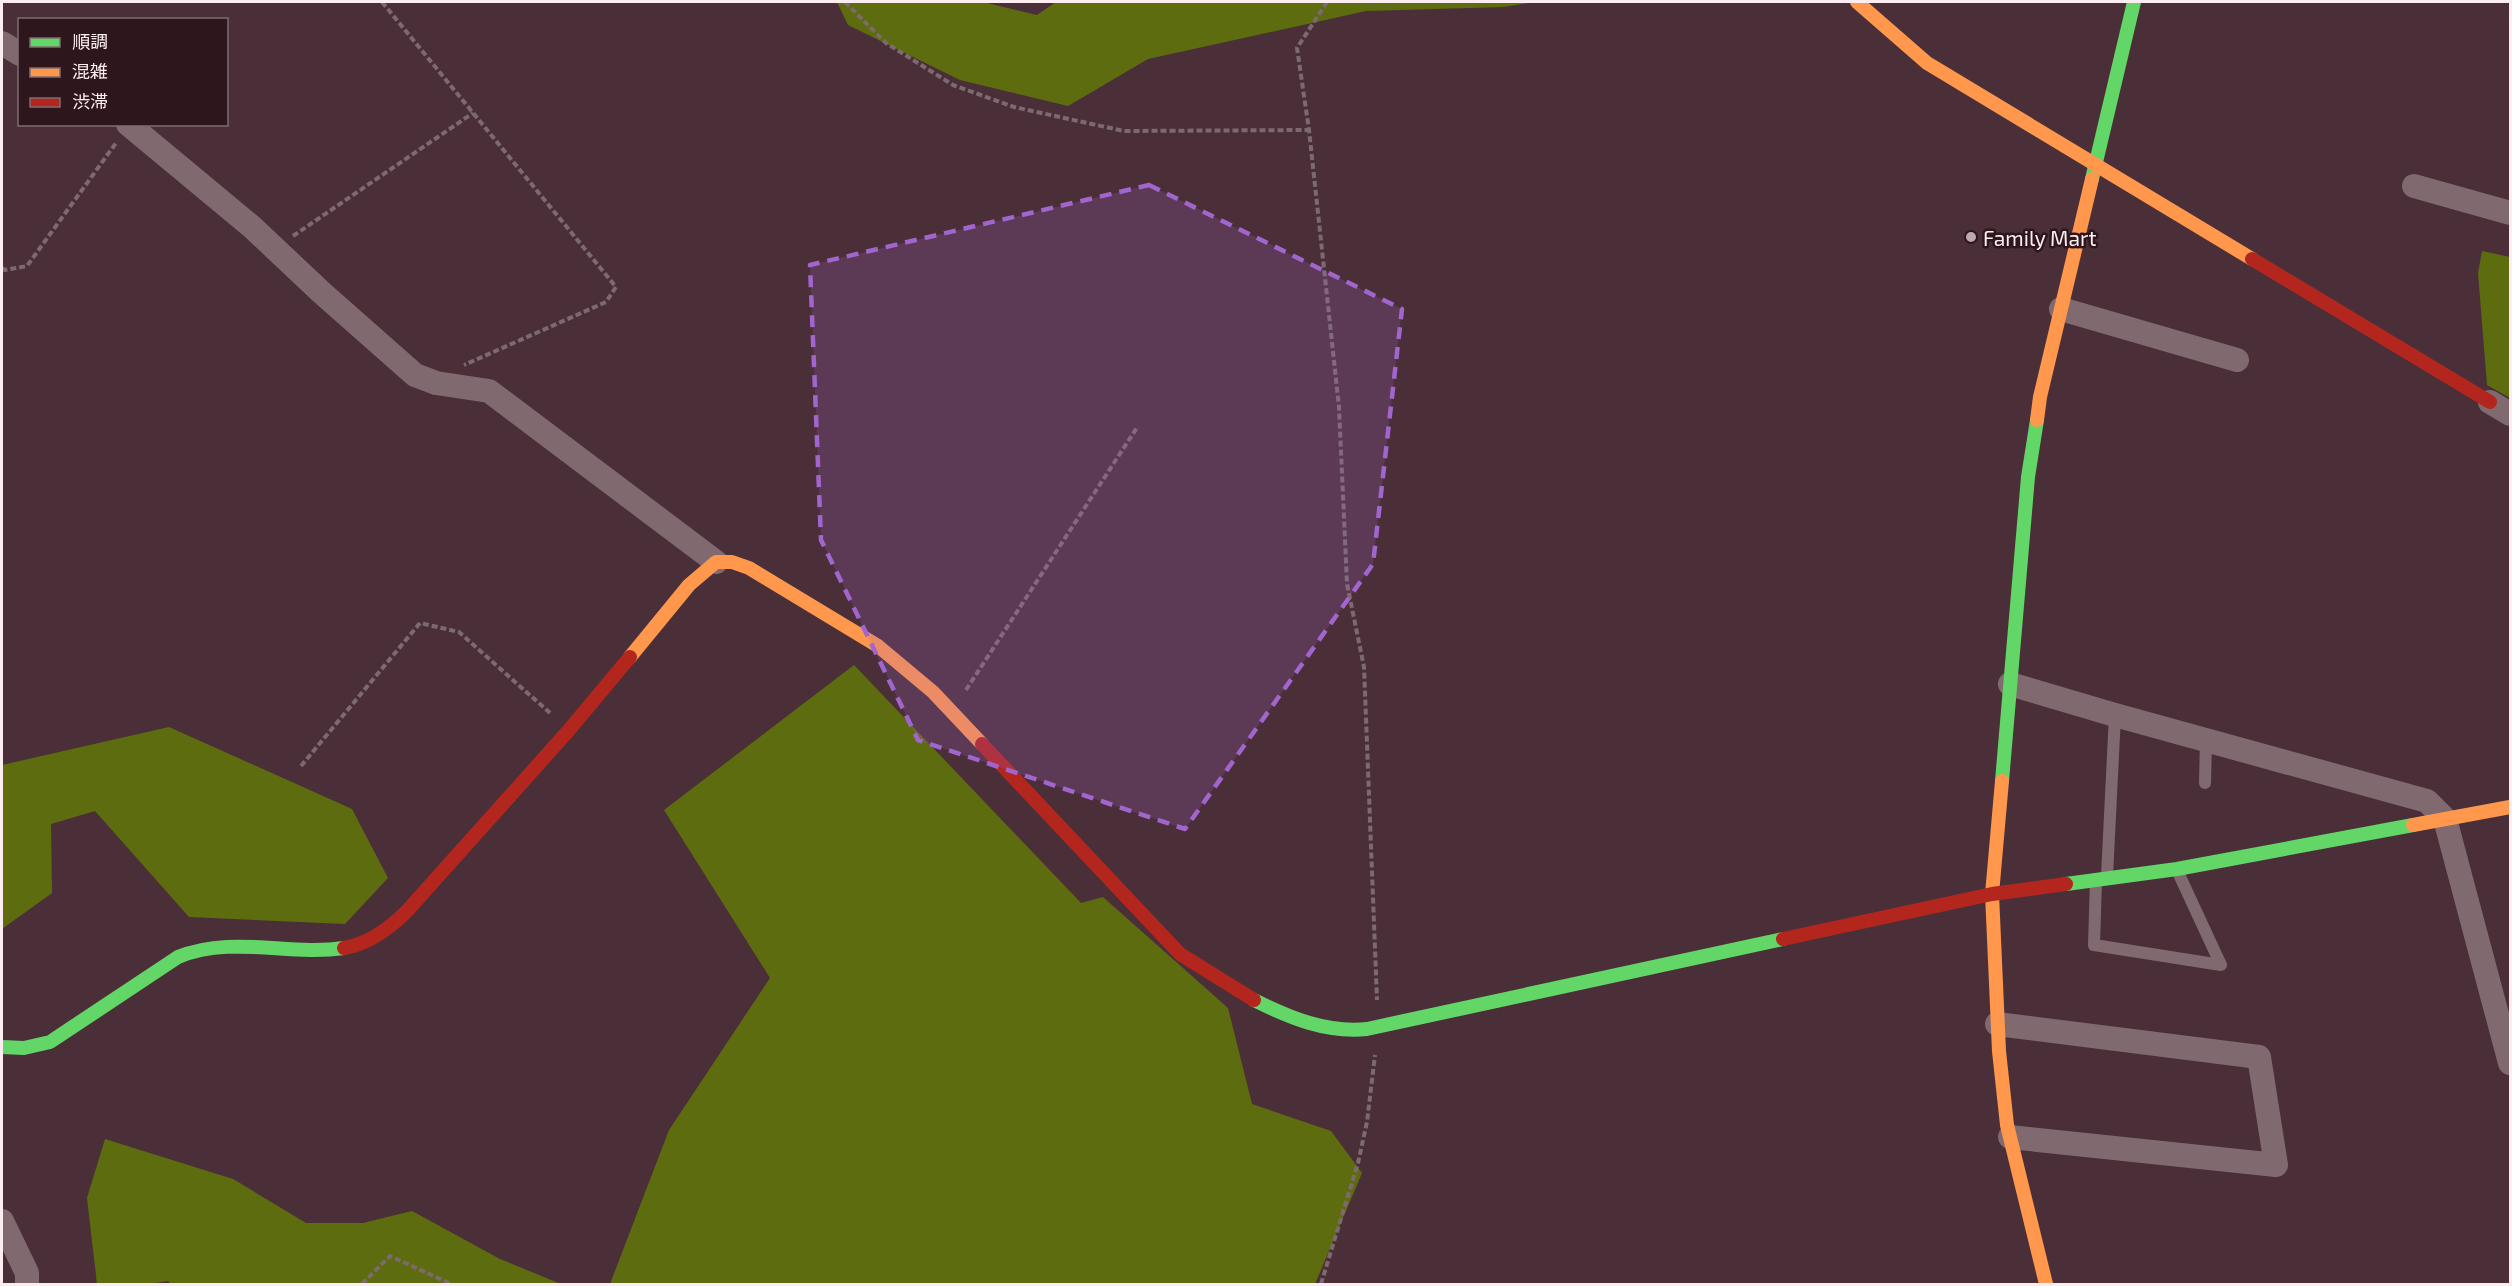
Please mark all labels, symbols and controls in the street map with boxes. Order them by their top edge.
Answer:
legend [18,18,228,126]
text: 順調 [72,30,108,52]
text: 混雑 [72,60,108,82]
text: 渋滞 [72,90,108,112]
place label: Family Mart [1983,225,2096,250]
marker: Family Mart [1964,230,1978,244]

